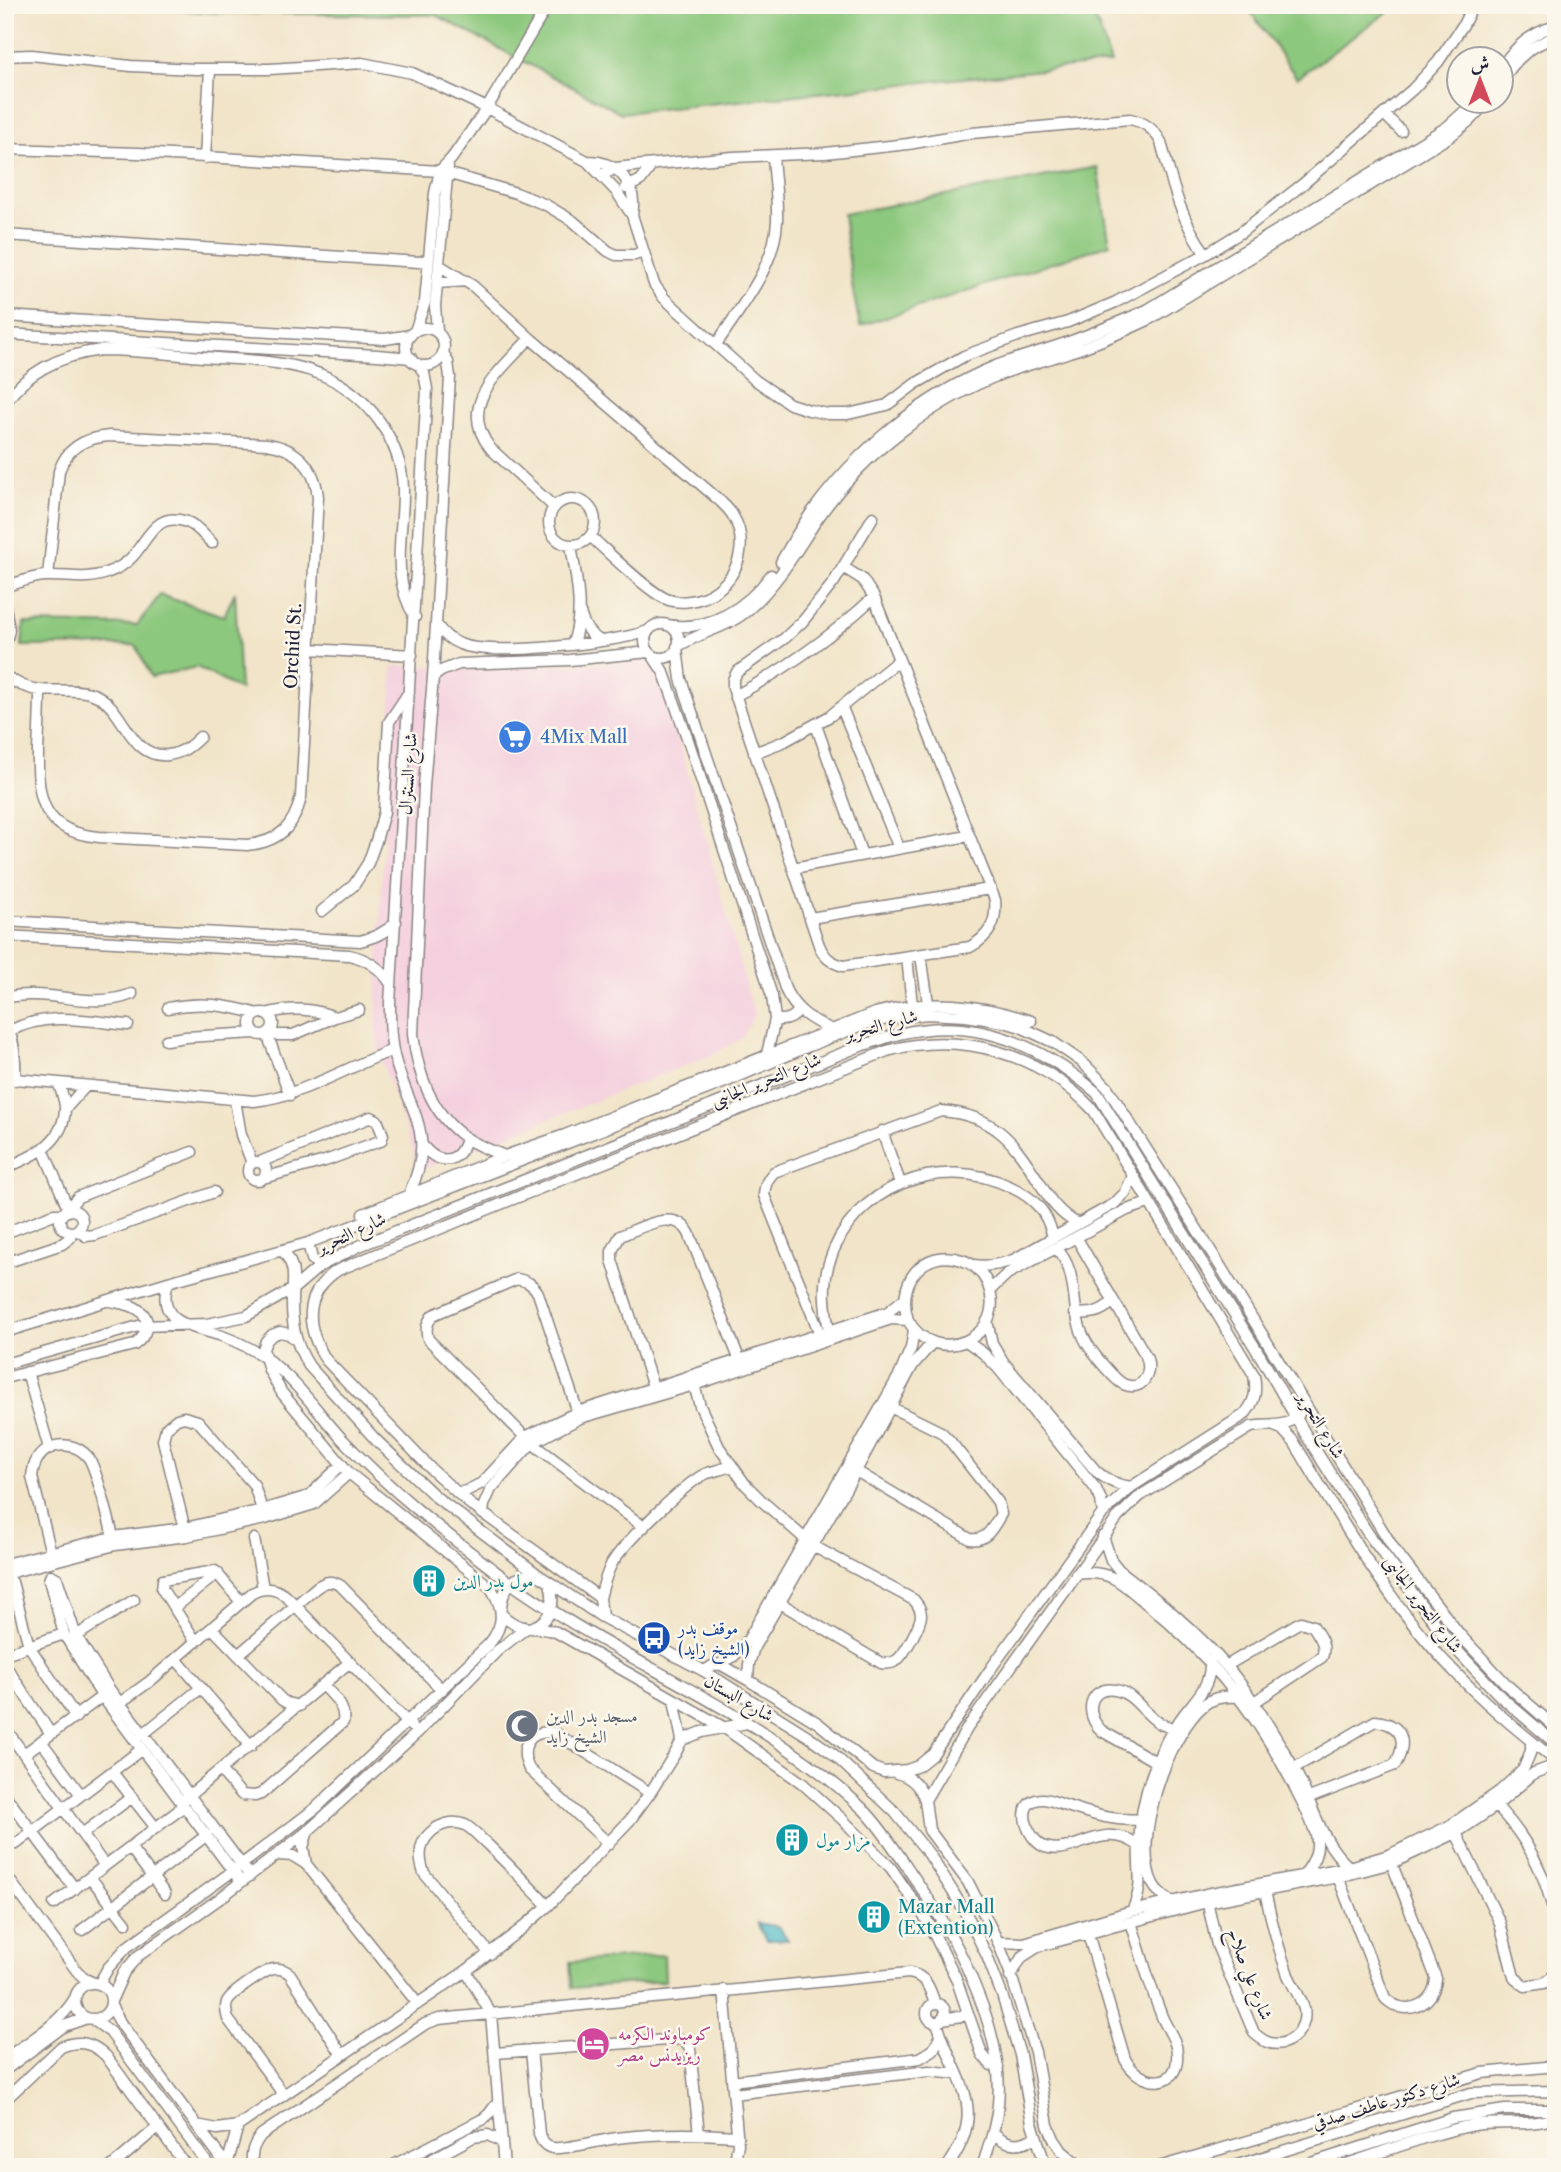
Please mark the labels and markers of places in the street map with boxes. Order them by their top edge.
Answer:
supermarket icon: 4Mix Mall [496,718,534,756]
place label: 4Mix Mall [540,726,627,748]
building icon: مول بدر الدين [410,1562,448,1600]
place label: مول بدر الدين [453,1570,534,1592]
place label: موقف بدر (الشيخ زايد) [676,1617,750,1665]
bus stop icon: موقف بدر (الشيخ زايد) [635,1619,673,1657]
place label: مسجد بدر الدين الشيخ زايد [546,1705,638,1753]
mosque icon: مسجد بدر الدين الشيخ زايد [503,1707,541,1745]
building icon: مزار مول [773,1821,811,1859]
place label: مزار مول [816,1829,871,1853]
place label: Mazar Mall (Extention) [898,1896,995,1939]
building icon: Mazar Mall (Extention) [855,1898,893,1936]
place label: كومباوند الكرمه ريزيدنس مصر [616,2023,711,2067]
hotel icon: كومباوند الكرمه ريزيدنس مصر [574,2025,612,2063]

